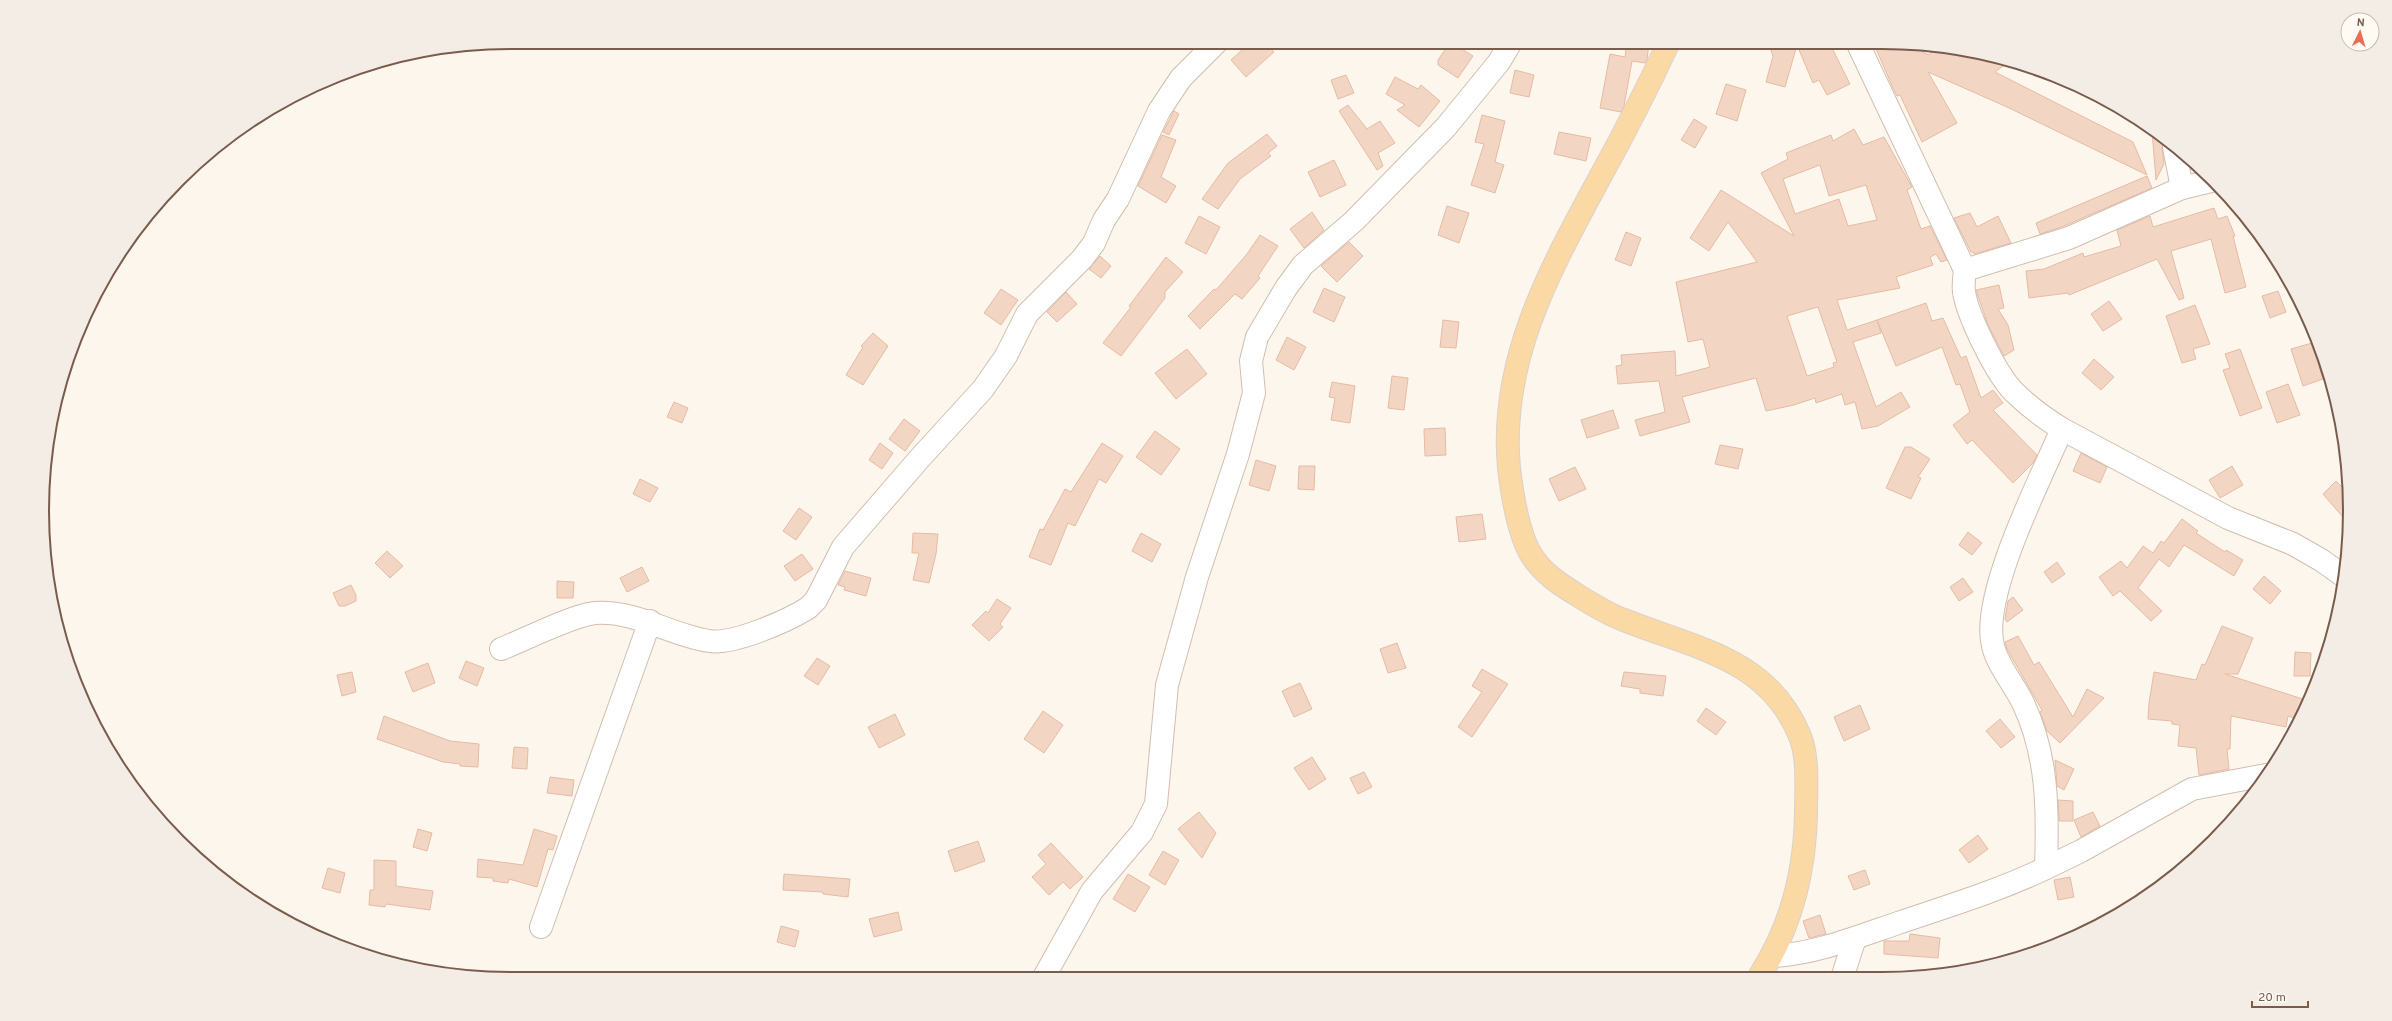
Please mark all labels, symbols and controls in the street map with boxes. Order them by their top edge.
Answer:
north arrow [2340,12,2380,52]
text: N [2356,16,2365,30]
scale bar [2252,983,2308,1009]
text: 20 m [2258,990,2286,1006]

